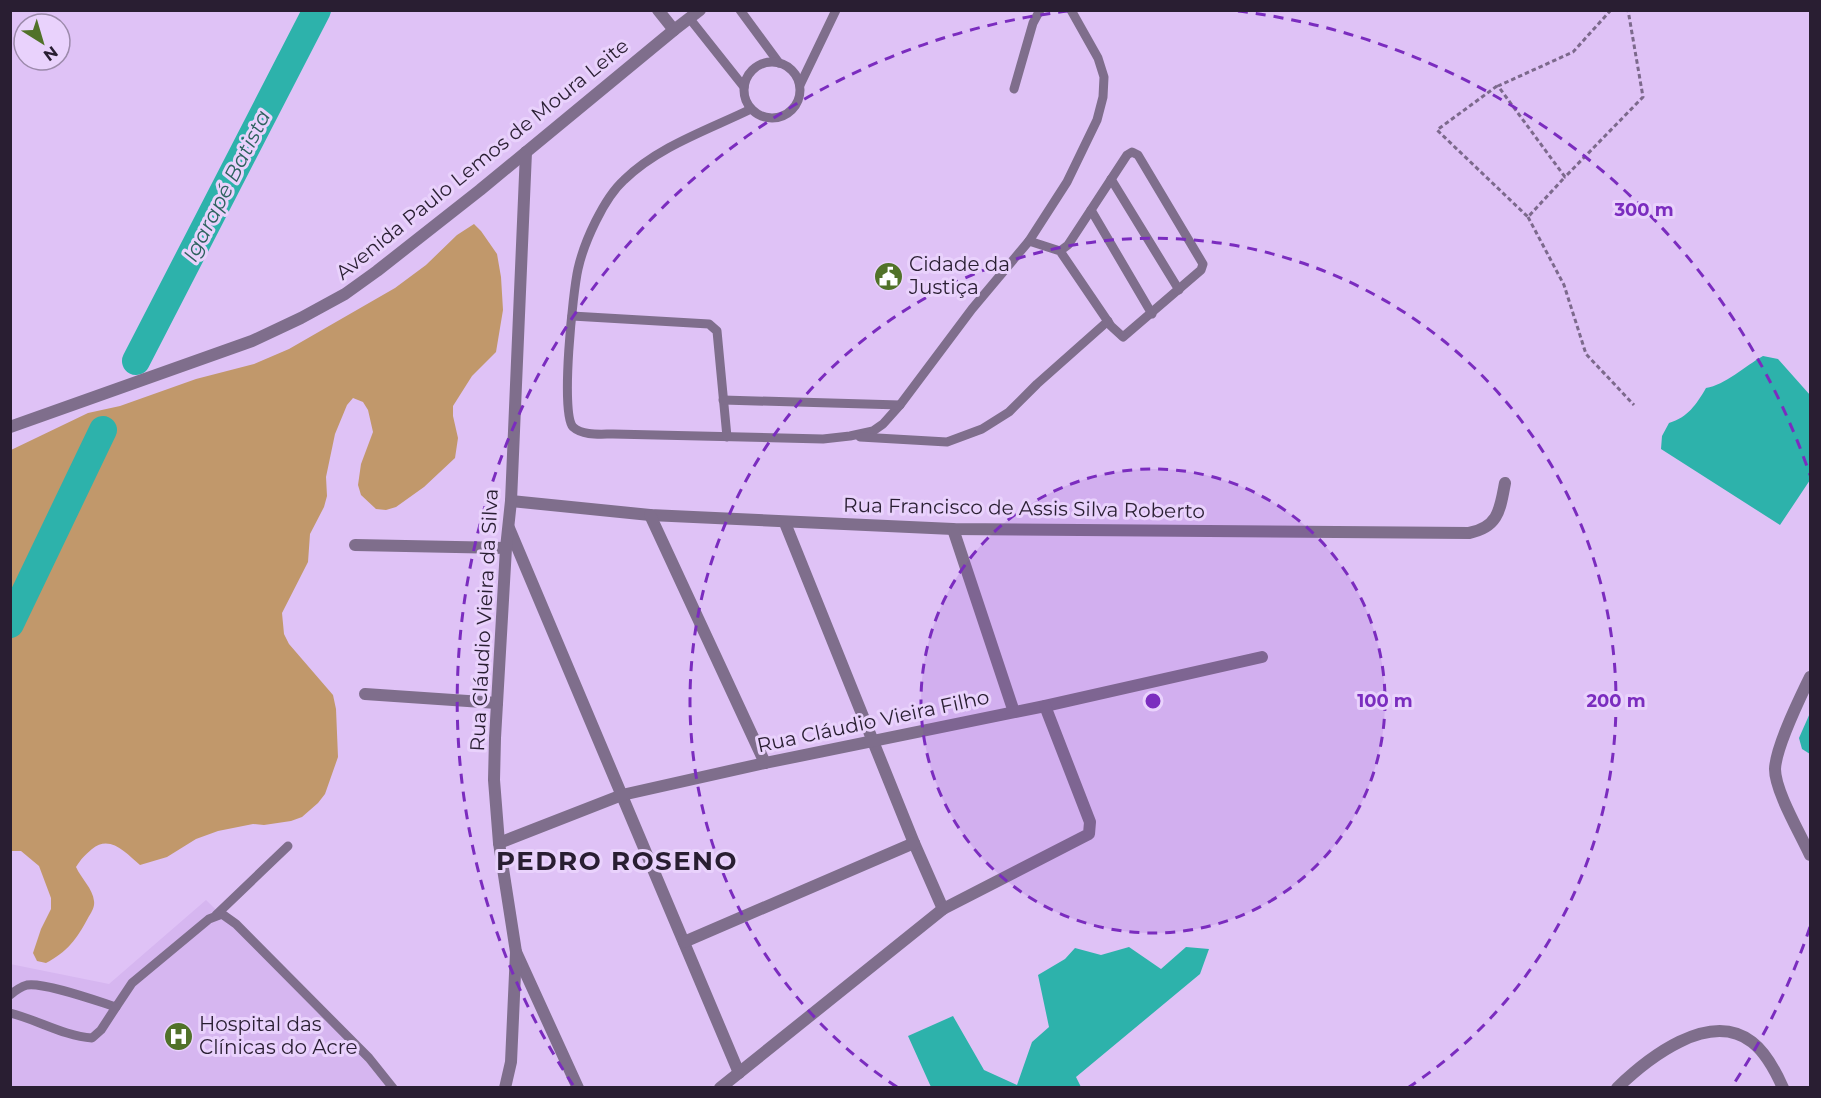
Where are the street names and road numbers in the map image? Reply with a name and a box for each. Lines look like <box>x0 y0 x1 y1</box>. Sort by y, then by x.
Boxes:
street label: Avenida Paulo Lemos de Moura Leite <box>331 33 633 285</box>
street label: Rua Cláudio Vieira da Silva <box>465 488 503 752</box>
street label: Rua Francisco de Assis Silva Roberto <box>843 493 1205 523</box>
street label: Rua Cláudio Vieira Filho <box>755 685 991 757</box>

